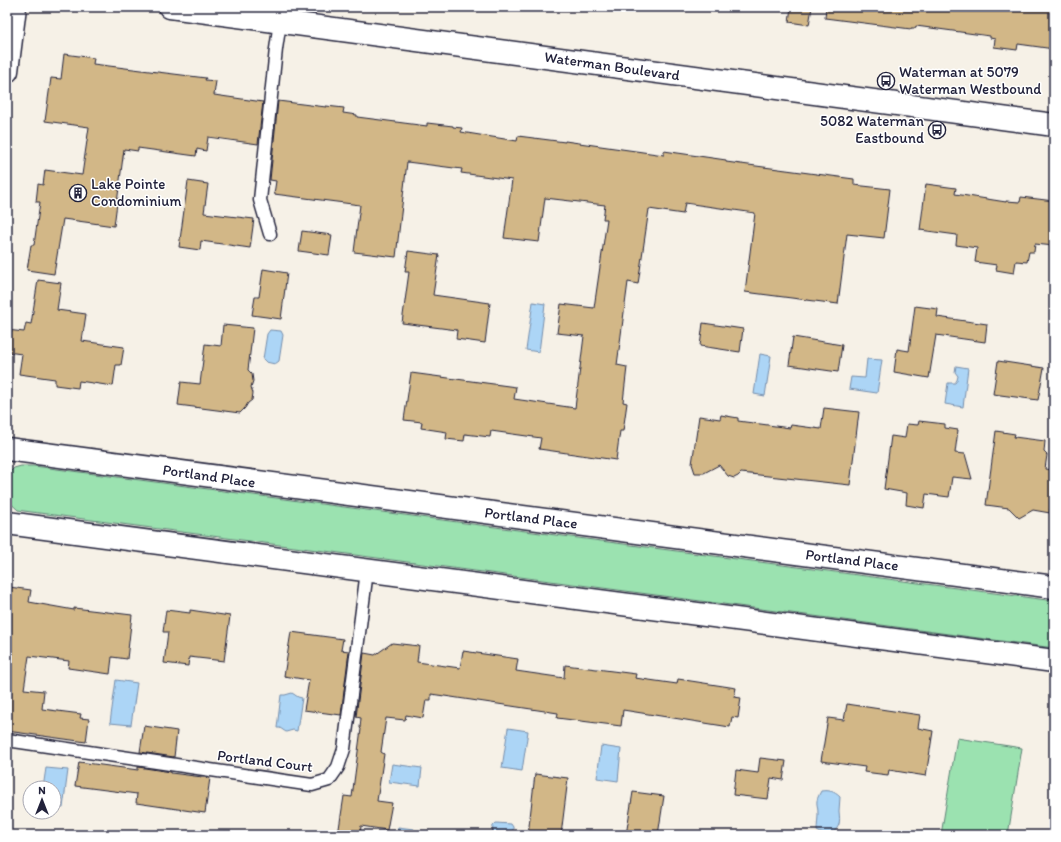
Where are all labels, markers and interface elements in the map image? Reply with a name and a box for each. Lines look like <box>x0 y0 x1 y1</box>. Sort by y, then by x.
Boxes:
street label: Waterman Boulevard <box>543 48 681 84</box>
place label: Waterman at 5079 Waterman Westbound <box>899 63 1041 98</box>
bus stop icon: Waterman at 5079 Waterman Westbound <box>876 71 896 91</box>
place label: 5082 Waterman Eastbound <box>820 112 925 147</box>
bus stop icon: 5082 Waterman Eastbound <box>927 120 947 140</box>
place label: Lake Pointe Condominium <box>91 175 181 210</box>
building icon: Lake Pointe Condominium <box>68 183 88 203</box>
street label: Portland Place <box>161 461 257 491</box>
street label: Portland Place <box>483 503 579 533</box>
street label: Portland Place <box>804 545 900 575</box>
street label: Portland Court <box>216 746 314 776</box>
north arrow <box>22 780 62 820</box>
text: N <box>38 784 46 797</box>

